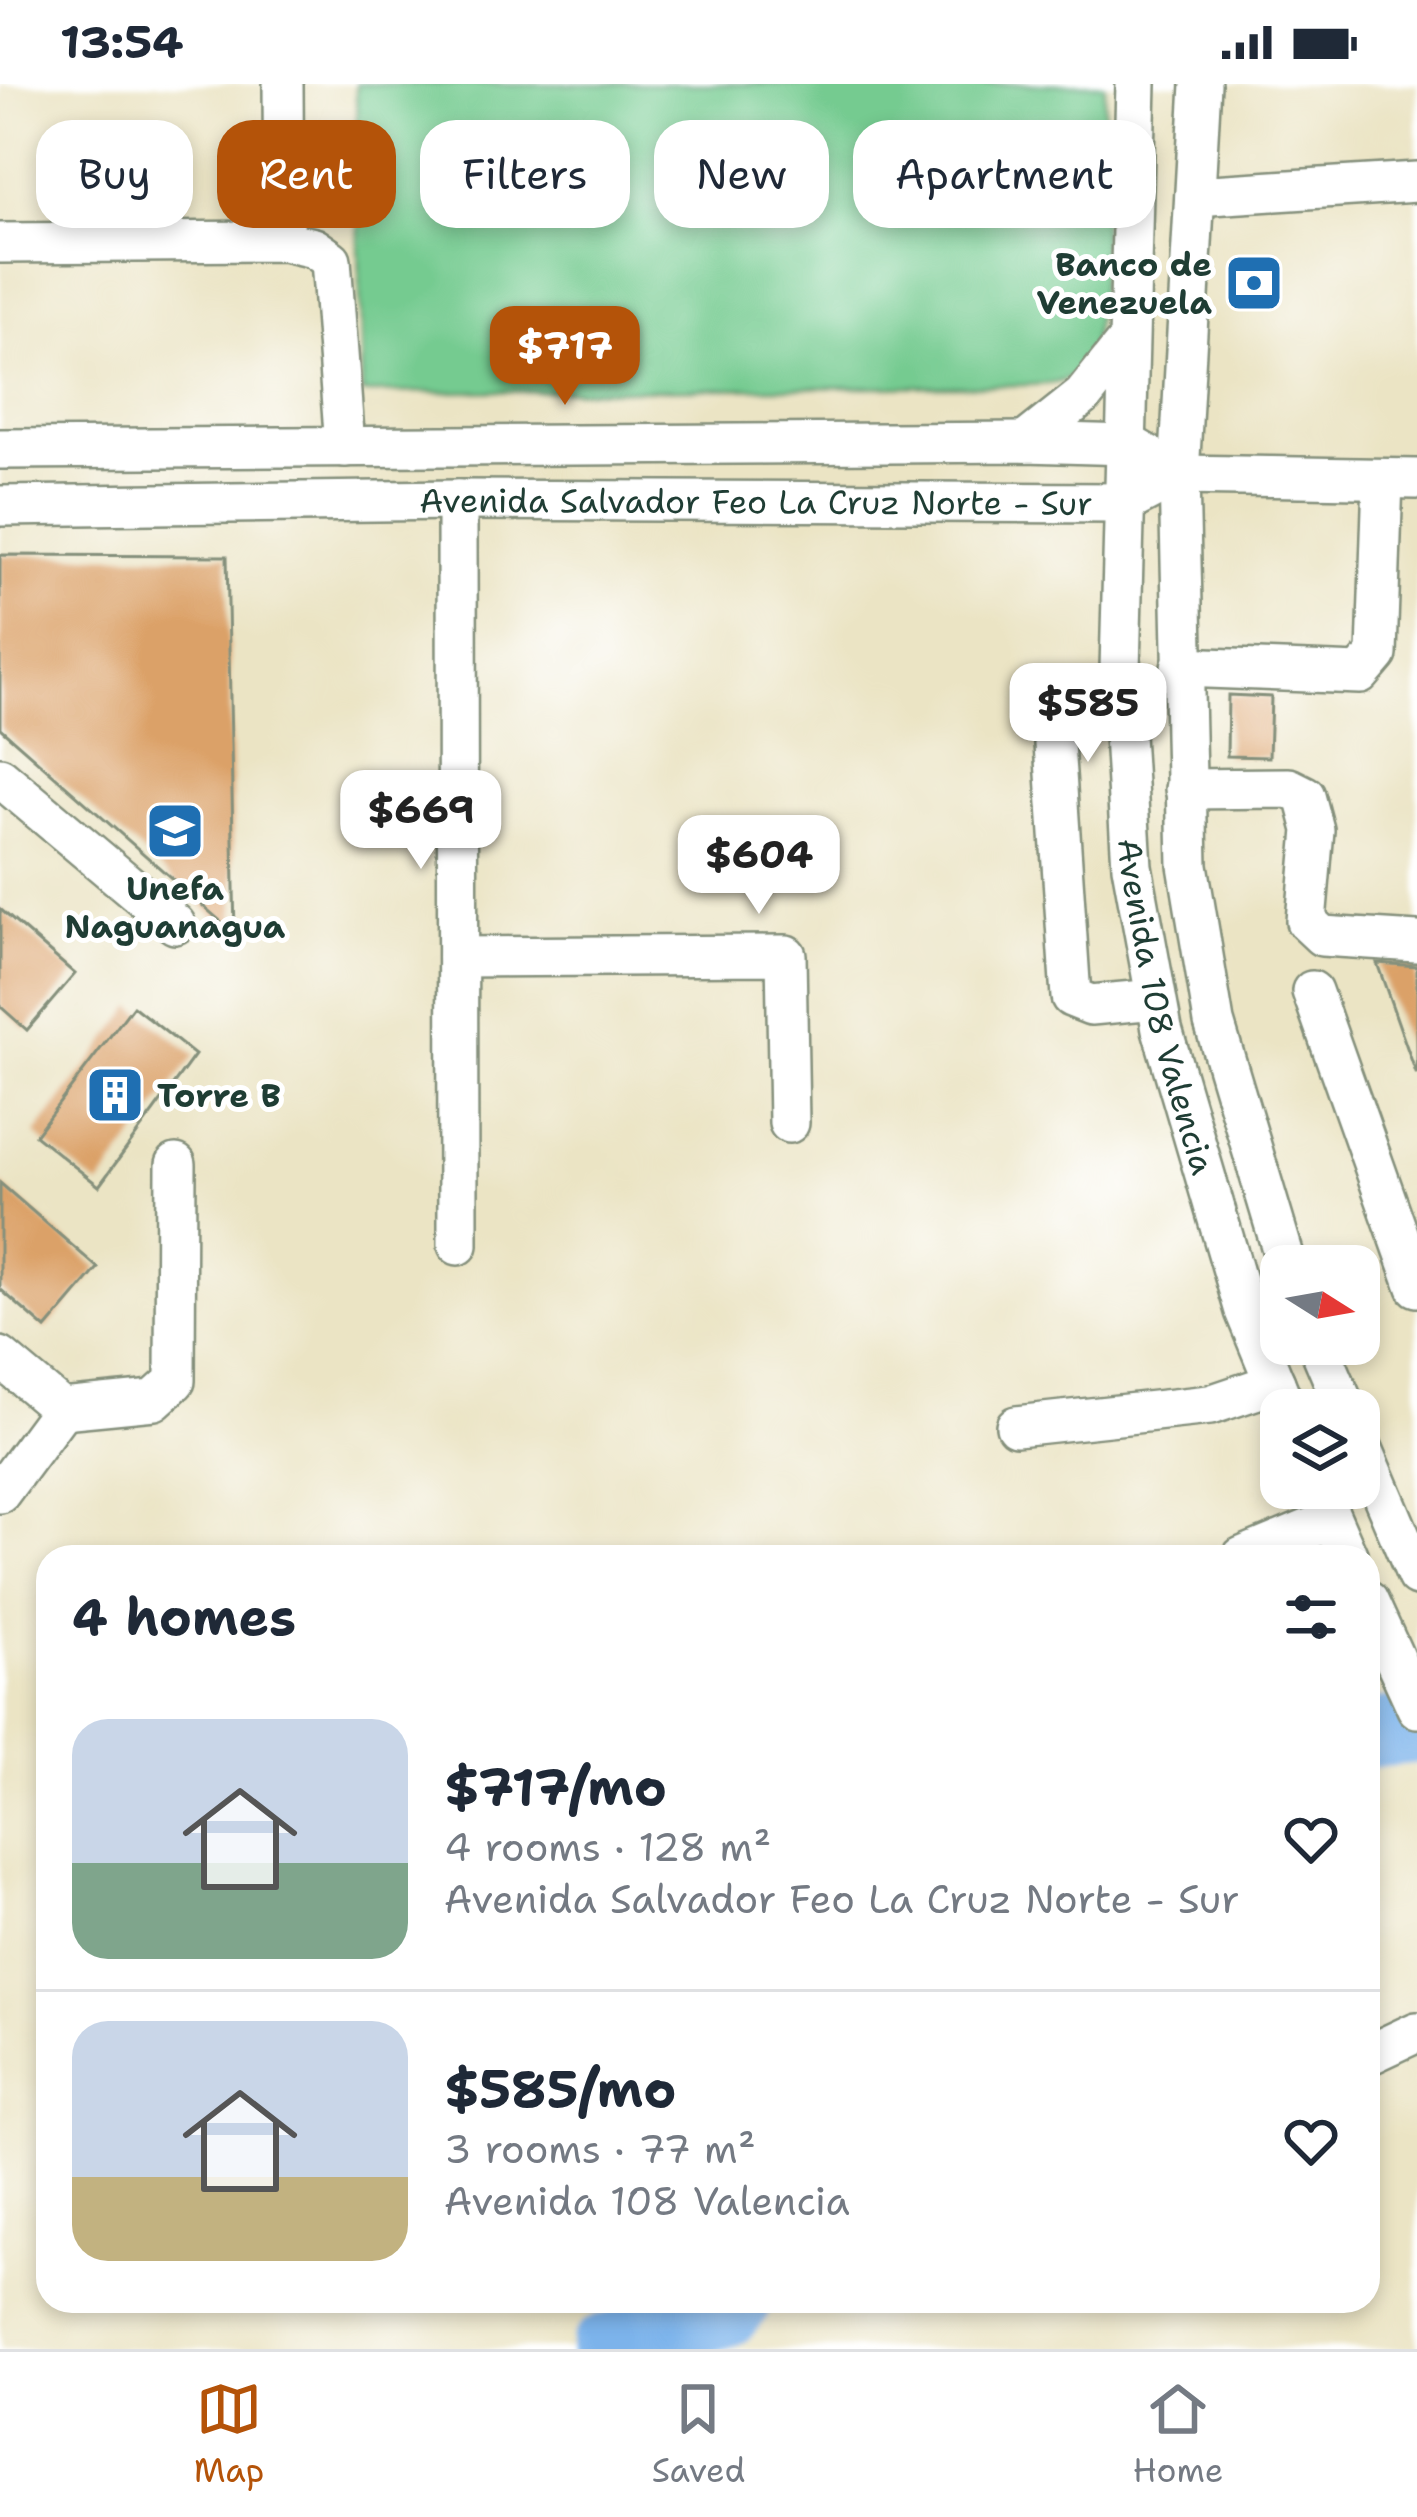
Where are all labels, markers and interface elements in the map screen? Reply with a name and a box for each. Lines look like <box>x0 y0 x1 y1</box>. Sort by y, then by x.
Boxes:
text: 13:54 <box>60 12 184 72</box>
chip: Buy <box>36 120 193 228</box>
chip: Rent <box>217 120 396 228</box>
chip: Filters <box>420 120 630 228</box>
chip: New <box>654 120 829 228</box>
chip: Apartment <box>853 120 1156 228</box>
place label: Banco de Venezuela <box>1036 242 1212 325</box>
bank icon: Banco de Venezuela <box>1223 252 1285 314</box>
pin: $717 <box>494 306 636 408</box>
text: $717 <box>517 319 613 371</box>
street label: Avenida Salvador Feo La Cruz Norte - Sur <box>419 477 1093 525</box>
pin: $585 <box>1017 663 1159 765</box>
text: $585 <box>1037 676 1139 728</box>
pin: $669 <box>350 770 492 872</box>
text: $669 <box>367 783 475 835</box>
school or university icon: Unefa Naguanagua <box>144 800 206 862</box>
pin: $604 <box>688 815 830 917</box>
text: $604 <box>705 828 813 880</box>
street label: Avenida 108 Valencia <box>1108 837 1226 1180</box>
place label: Unefa Naguanagua <box>65 866 286 949</box>
building icon: Torre B <box>84 1064 146 1126</box>
place label: Torre B <box>157 1073 281 1118</box>
north arrow <box>1260 1245 1380 1365</box>
map controls <box>1260 1245 1380 1509</box>
button: layers <box>1260 1389 1380 1509</box>
text: 4 homes <box>72 1583 296 1651</box>
icon: filters <box>1278 1584 1344 1650</box>
text: $717/mo <box>444 1753 667 1821</box>
icon: home <box>168 1767 312 1911</box>
icon: heart <box>1278 1806 1344 1872</box>
text: 4 rooms · 128 m² <box>444 1821 771 1873</box>
text: Avenida Salvador Feo La Cruz Norte - Sur <box>444 1873 1239 1925</box>
text: $585/mo <box>444 2055 676 2123</box>
icon: home <box>168 2069 312 2213</box>
icon: heart <box>1278 2108 1344 2174</box>
text: 3 rooms · 77 m² <box>444 2123 756 2175</box>
text: Avenida 108 Valencia <box>444 2175 850 2227</box>
tab: Map <box>194 2376 264 2493</box>
tab: Saved <box>652 2376 745 2493</box>
tab: Home <box>1133 2376 1223 2493</box>

